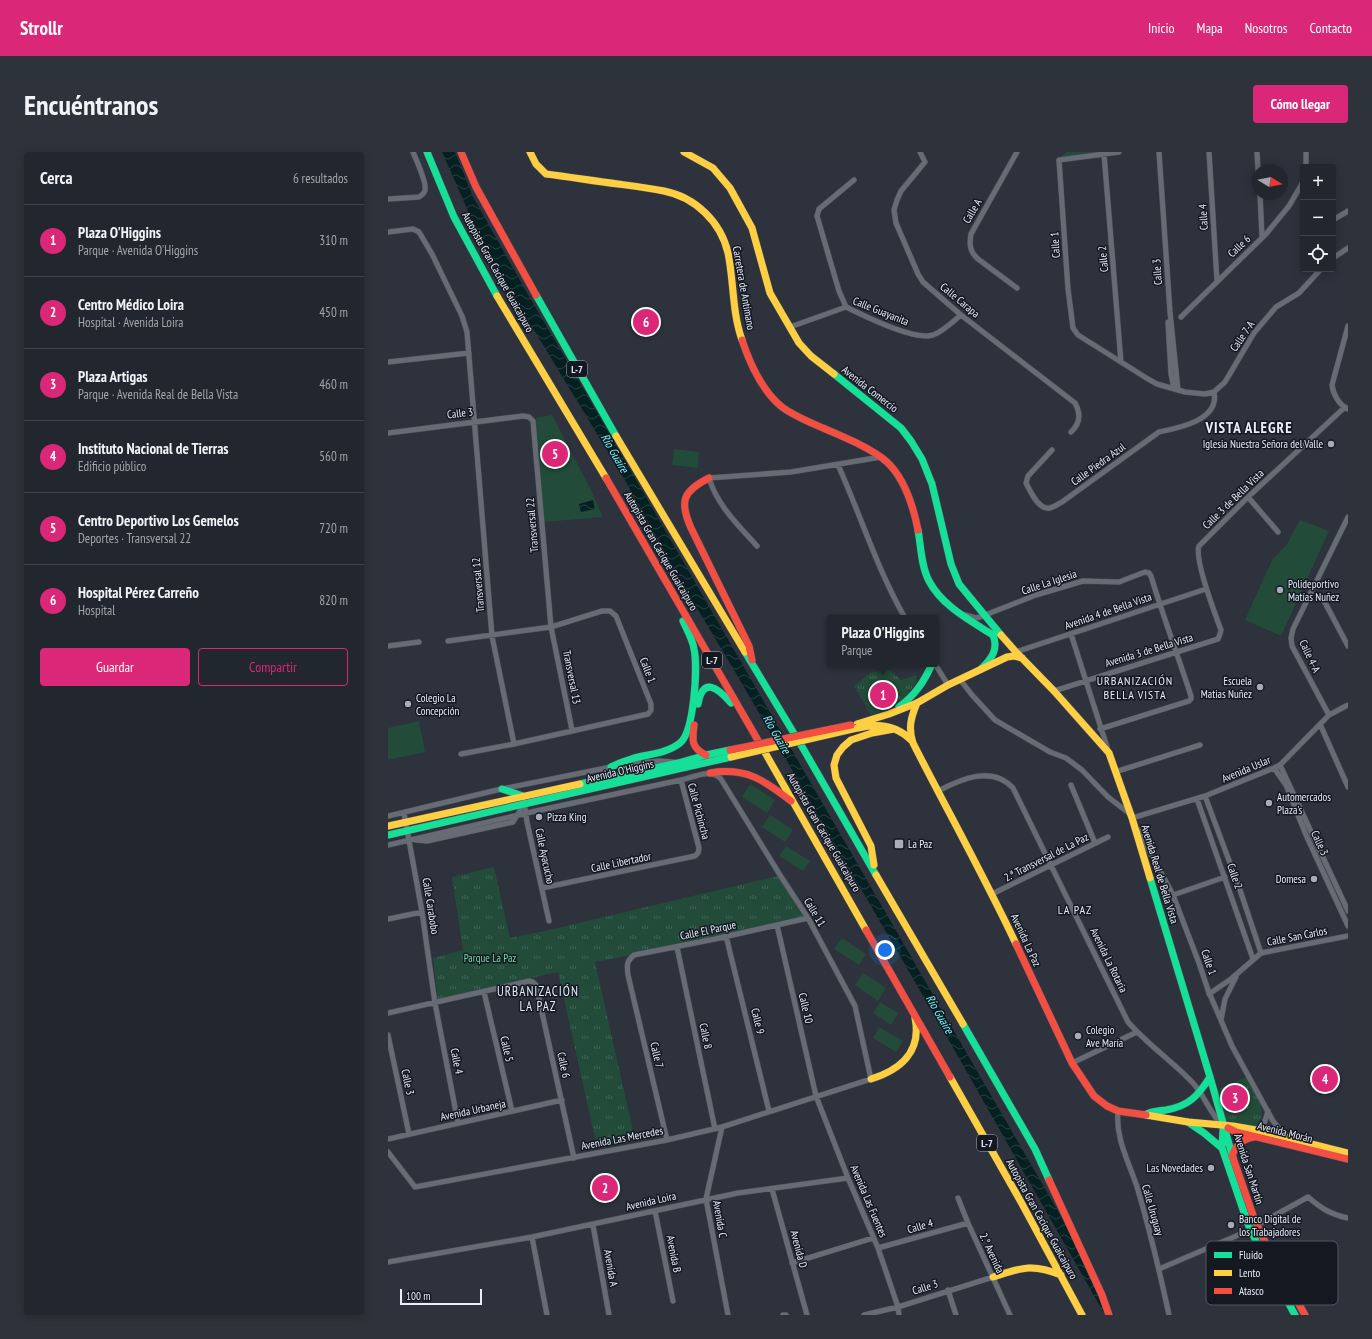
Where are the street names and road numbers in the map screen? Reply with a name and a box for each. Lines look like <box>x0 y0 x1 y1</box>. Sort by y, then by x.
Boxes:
street label: Calle A <box>959 195 985 226</box>
street label: Calle 4 <box>1195 203 1211 230</box>
street label: Autopista Gran Cacique Guaicaipuro <box>459 209 537 335</box>
street label: Calle 1 <box>1047 231 1063 259</box>
street label: Calle 6 <box>1225 232 1253 260</box>
street label: Carretera de Antímano <box>730 245 758 331</box>
street label: Calle 2 <box>1095 245 1111 273</box>
street label: Calle 3 <box>1149 258 1165 286</box>
street label: Calle Carapa <box>937 279 983 321</box>
street label: Calle Guayanita <box>851 293 911 329</box>
street label: Calle 7-A <box>1227 317 1258 354</box>
road number: L-7 <box>567 361 587 377</box>
street label: Avenida Comercio <box>839 363 901 415</box>
street label: Calle 3 <box>446 404 474 422</box>
street label: Calle Piedra Azul <box>1068 439 1128 488</box>
street label: Calle 3 de Bella Vista <box>1199 466 1267 532</box>
street label: Autopista Gran Cacique Guaicaipuro <box>621 489 701 613</box>
street label: Transversal 22 <box>523 497 541 553</box>
street label: Transversal 12 <box>469 557 487 613</box>
street label: Calle La Iglesia <box>1020 566 1078 598</box>
street label: Avenida 4 de Bella Vista <box>1063 590 1153 632</box>
street label: Avenida 3 de Bella Vista <box>1103 630 1195 670</box>
street label: Calle 4-A <box>1296 637 1324 675</box>
street label: Transversal 13 <box>560 649 584 705</box>
road number: L-7 <box>702 652 722 668</box>
street label: Calle 1 <box>637 655 659 685</box>
street label: Avenida Uslar <box>1219 752 1273 786</box>
street label: Avenida O'Higgins <box>585 756 655 786</box>
street label: Autopista Gran Cacique Guaicaipuro <box>784 770 864 894</box>
street label: Calle Pichincha <box>685 781 713 841</box>
street label: Avenida Real de Bella Vista <box>1138 823 1182 925</box>
street label: Calle Ayacucho <box>532 827 558 885</box>
street label: Calle 3 <box>1308 828 1332 858</box>
street label: 2.ª Transversal de La Paz <box>1001 830 1091 884</box>
street label: Calle Libertador <box>590 849 652 875</box>
street label: Calle 2 <box>1224 861 1246 891</box>
street label: Calle Carabobo <box>420 877 442 936</box>
street label: Calle 11 <box>801 895 829 929</box>
street label: Avenida La Paz <box>1008 911 1044 969</box>
street label: Calle El Parque <box>679 917 738 943</box>
street label: Calle San Carlos <box>1266 923 1328 949</box>
street label: Avenida La Rotaria <box>1087 925 1131 995</box>
street label: Calle 1 <box>1198 947 1220 977</box>
street label: Calle 10 <box>796 991 816 1025</box>
street label: Calle 9 <box>748 1007 768 1035</box>
street label: Calle 8 <box>696 1022 716 1050</box>
street label: Calle 5 <box>497 1035 517 1063</box>
street label: Calle 7 <box>647 1041 667 1069</box>
street label: Calle 4 <box>448 1047 466 1075</box>
street label: Calle 6 <box>554 1051 574 1079</box>
street label: Calle 3 <box>398 1068 418 1096</box>
street label: Avenida Urbaneja <box>439 1096 507 1124</box>
street label: Avenida Morán <box>1256 1118 1314 1146</box>
street label: Avenida Las Mercedes <box>580 1123 664 1153</box>
street label: Avenida San Martín <box>1231 1132 1267 1206</box>
road number: L-7 <box>977 1135 997 1151</box>
street label: Autopista Gran Cacique Guaicaipuro <box>1003 1156 1081 1282</box>
street label: Avenida Las Fuentes <box>847 1163 891 1239</box>
street label: Calle Uruguay <box>1139 1183 1167 1238</box>
street label: Avenida Loira <box>625 1188 677 1214</box>
street label: Avenida C <box>710 1199 730 1239</box>
street label: Calle 4 <box>905 1216 935 1236</box>
street label: Avenida D <box>787 1229 811 1269</box>
street label: 2.° Avenida <box>977 1231 1007 1275</box>
street label: Avenida B <box>664 1234 684 1274</box>
street label: Avenida A <box>601 1248 621 1288</box>
street label: Calle 3 <box>910 1276 940 1298</box>

